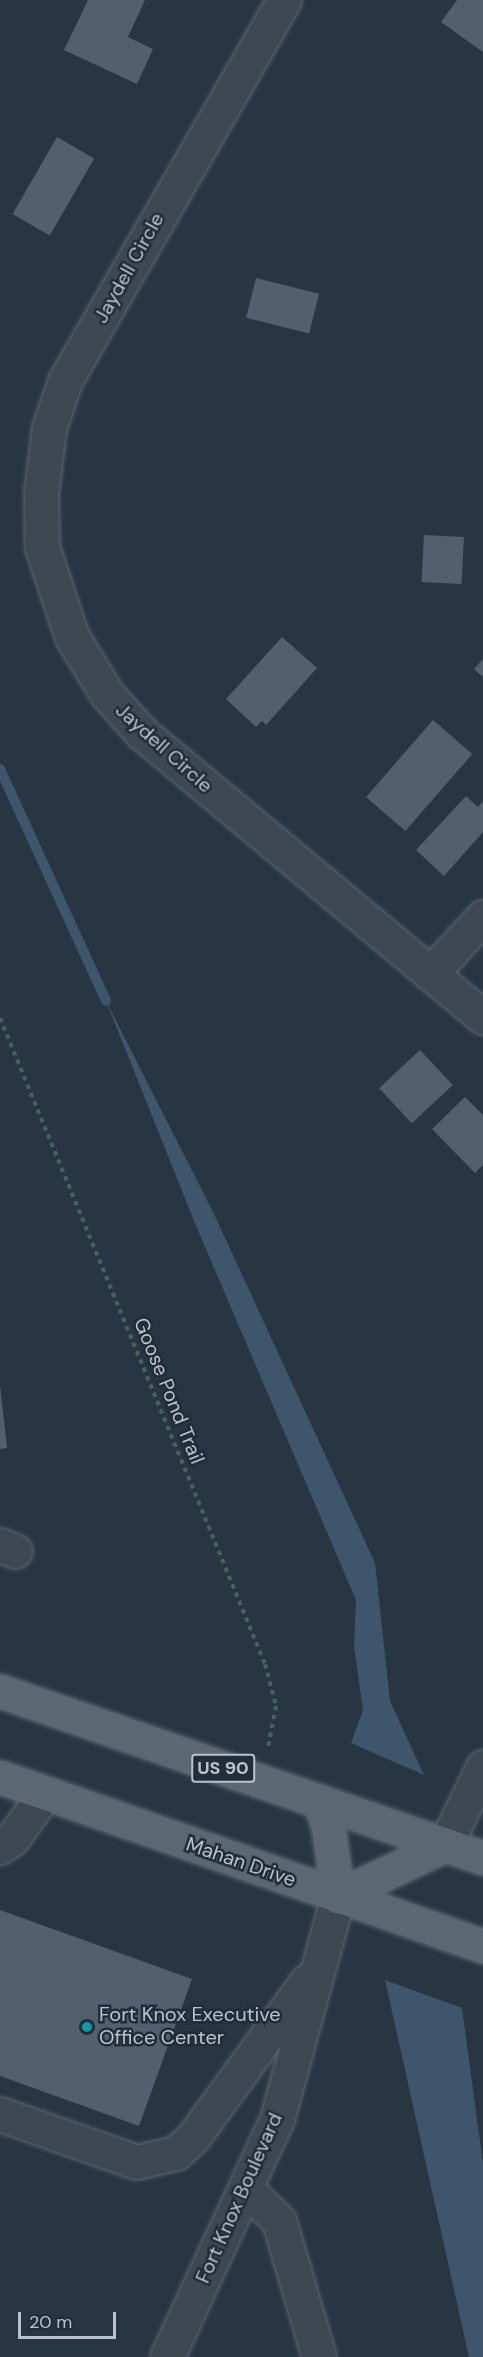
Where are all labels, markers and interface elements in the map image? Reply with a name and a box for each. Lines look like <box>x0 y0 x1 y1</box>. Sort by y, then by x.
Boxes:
street label: Jaydell Circle <box>89 209 169 327</box>
street label: Jaydell Circle <box>111 698 217 798</box>
street label: Goose Pond Trail <box>129 1314 209 1468</box>
road number: US 90 <box>190 1753 256 1783</box>
street label: Mahan Drive <box>183 1832 299 1892</box>
place label: Fort Knox Executive Office Center <box>99 2003 281 2050</box>
marker: Fort Knox Executive Office Center <box>80 2020 94 2034</box>
street label: Fort Knox Boulevard <box>191 2109 287 2287</box>
scale bar <box>21 2300 118 2338</box>
text: 20 m <box>29 2310 72 2334</box>

